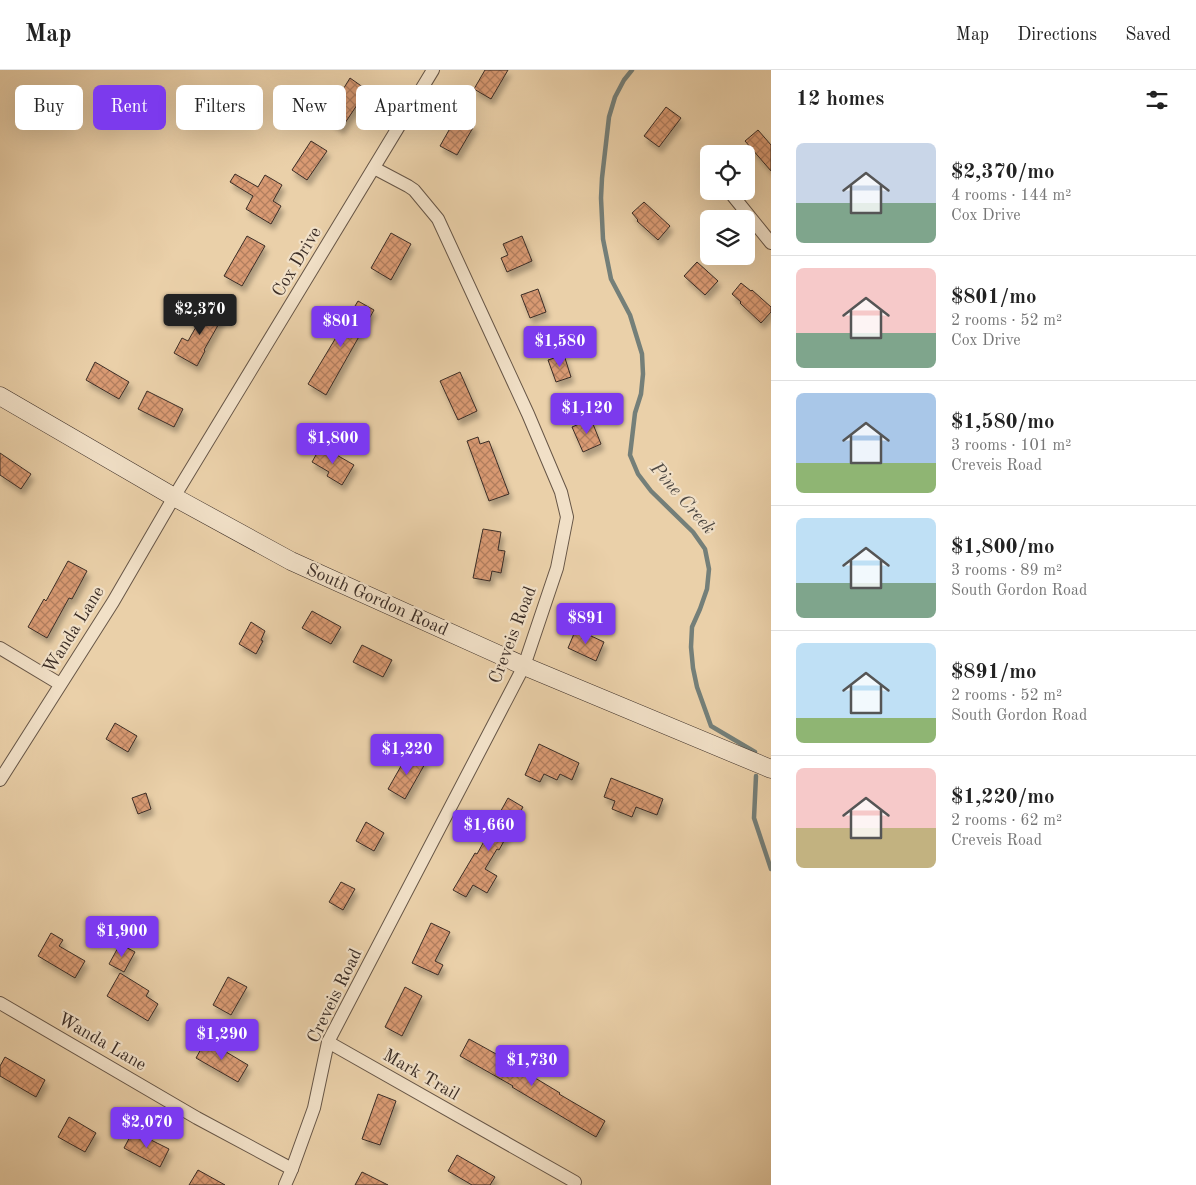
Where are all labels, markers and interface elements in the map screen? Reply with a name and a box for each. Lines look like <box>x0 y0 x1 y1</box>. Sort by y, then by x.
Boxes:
text: Map <box>25 23 72 47</box>
text: Map <box>956 26 989 44</box>
text: Directions <box>1017 26 1097 44</box>
text: Saved <box>1125 26 1171 44</box>
chip: Buy <box>15 85 83 130</box>
chip: Rent <box>93 85 166 130</box>
chip: Filters <box>176 85 263 130</box>
chip: New <box>273 85 346 130</box>
chip: Apartment <box>356 85 476 130</box>
icon: filters <box>1143 86 1171 114</box>
text: 12 homes <box>796 89 884 110</box>
map controls <box>700 145 755 265</box>
button: locate <box>700 145 755 200</box>
text: $2,370/mo <box>951 162 1055 183</box>
icon: home <box>836 163 896 223</box>
text: 4 rooms · 144 m² <box>951 188 1071 204</box>
text: Cox Drive <box>951 208 1021 224</box>
button: layers <box>700 210 755 265</box>
street label: Cox Drive <box>269 224 325 300</box>
text: $801/mo <box>951 287 1037 308</box>
icon: home <box>836 288 896 348</box>
pin: $2,370 <box>159 294 241 336</box>
text: $2,370 <box>175 302 225 318</box>
pin: $801 <box>311 306 371 348</box>
text: 2 rooms · 52 m² <box>951 313 1062 329</box>
text: $801 <box>322 314 360 330</box>
pin: $1,580 <box>519 326 601 368</box>
text: Cox Drive <box>951 333 1021 349</box>
text: $1,580 <box>535 334 585 350</box>
pin: $1,120 <box>546 392 628 435</box>
text: $1,120 <box>562 401 612 417</box>
text: $1,580/mo <box>951 412 1055 433</box>
icon: home <box>836 413 896 473</box>
pin: $1,800 <box>292 422 374 465</box>
text: $1,800 <box>308 431 358 447</box>
text: 3 rooms · 101 m² <box>951 438 1071 454</box>
text: Creveis Road <box>951 458 1042 474</box>
water label: Pine Creek <box>645 459 718 539</box>
text: $1,800/mo <box>951 537 1055 558</box>
icon: home <box>836 538 896 598</box>
street label: South Gordon Road <box>303 561 451 639</box>
text: 3 rooms · 89 m² <box>951 563 1062 579</box>
street label: Wanda Lane <box>40 583 108 677</box>
text: South Gordon Road <box>951 583 1087 599</box>
street label: Creveis Road <box>486 584 540 686</box>
pin: $891 <box>556 602 616 645</box>
text: $891 <box>567 611 605 627</box>
text: $891/mo <box>951 662 1037 683</box>
icon: home <box>836 663 896 723</box>
text: 2 rooms · 52 m² <box>951 688 1062 704</box>
text: South Gordon Road <box>951 708 1087 724</box>
pin: $1,220 <box>366 734 448 776</box>
text: $1,220 <box>382 742 432 758</box>
text: $1,220/mo <box>951 787 1055 808</box>
icon: home <box>836 788 896 848</box>
pin: $1,660 <box>448 810 530 852</box>
text: 2 rooms · 62 m² <box>951 813 1062 829</box>
text: $1,660 <box>464 818 514 834</box>
text: Creveis Road <box>951 833 1042 849</box>
pin: $1,900 <box>81 916 163 958</box>
text: $1,900 <box>97 924 147 940</box>
street label: Creveis Road <box>304 946 366 1046</box>
street label: Wanda Lane <box>55 1010 149 1074</box>
pin: $1,290 <box>181 1018 263 1061</box>
text: $1,290 <box>197 1027 247 1043</box>
pin: $1,730 <box>491 1044 573 1087</box>
street label: Mark Trail <box>380 1046 462 1104</box>
text: $1,730 <box>507 1053 557 1069</box>
pin: $2,070 <box>106 1106 188 1149</box>
text: $2,070 <box>122 1115 172 1131</box>

